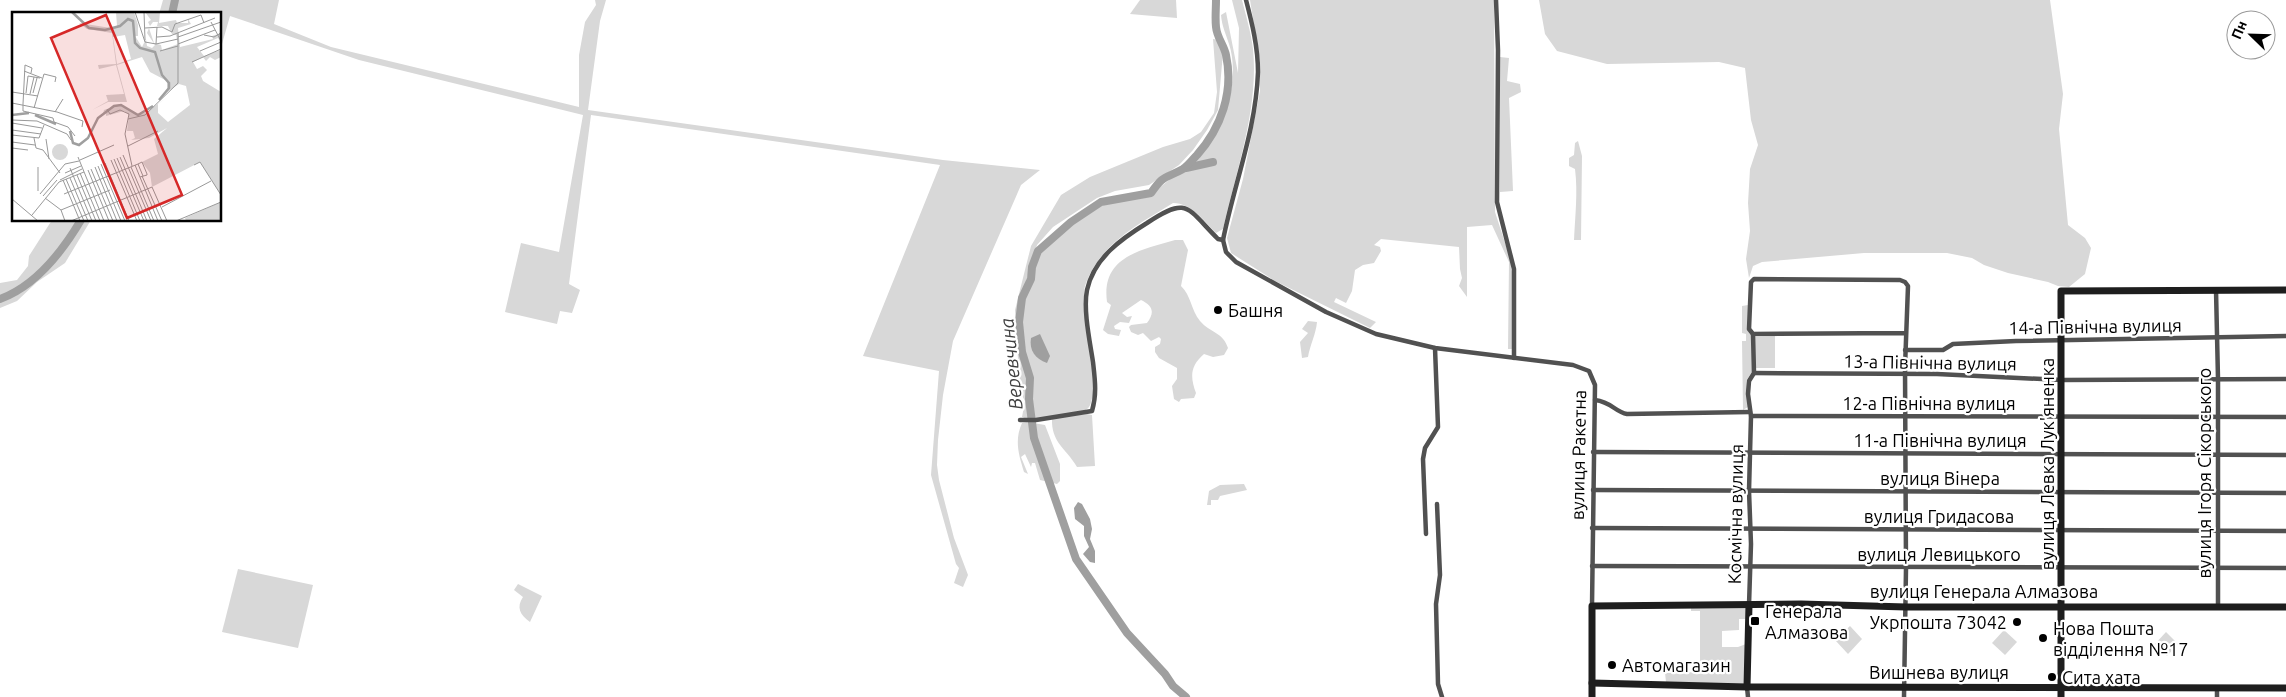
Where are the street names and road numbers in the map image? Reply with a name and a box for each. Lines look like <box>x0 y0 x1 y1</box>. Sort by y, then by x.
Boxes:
street label: 14-а Північна вулиця <box>2008 314 2182 338</box>
street label: 13-а Північна вулиця <box>1843 350 2017 374</box>
street label: вулиця Левка Лук'яненка <box>2037 358 2057 570</box>
street label: вулиця Ігоря Сікорського <box>2194 368 2214 578</box>
street label: вулиця Ракетна <box>1567 390 1589 520</box>
street label: 12-а Північна вулиця <box>1842 393 2016 413</box>
street label: 11-а Північна вулиця <box>1853 430 2027 450</box>
street label: Космічна вулиця <box>1724 444 1746 584</box>
street label: вулиця Вінера <box>1880 468 2000 488</box>
street label: вулиця Гридасова <box>1864 506 2014 526</box>
street label: вулиця Левицького <box>1857 544 2021 564</box>
street label: вулиця Генерала Алмазова <box>1870 581 2098 601</box>
street label: Вишнева вулиця <box>1869 662 2009 682</box>

